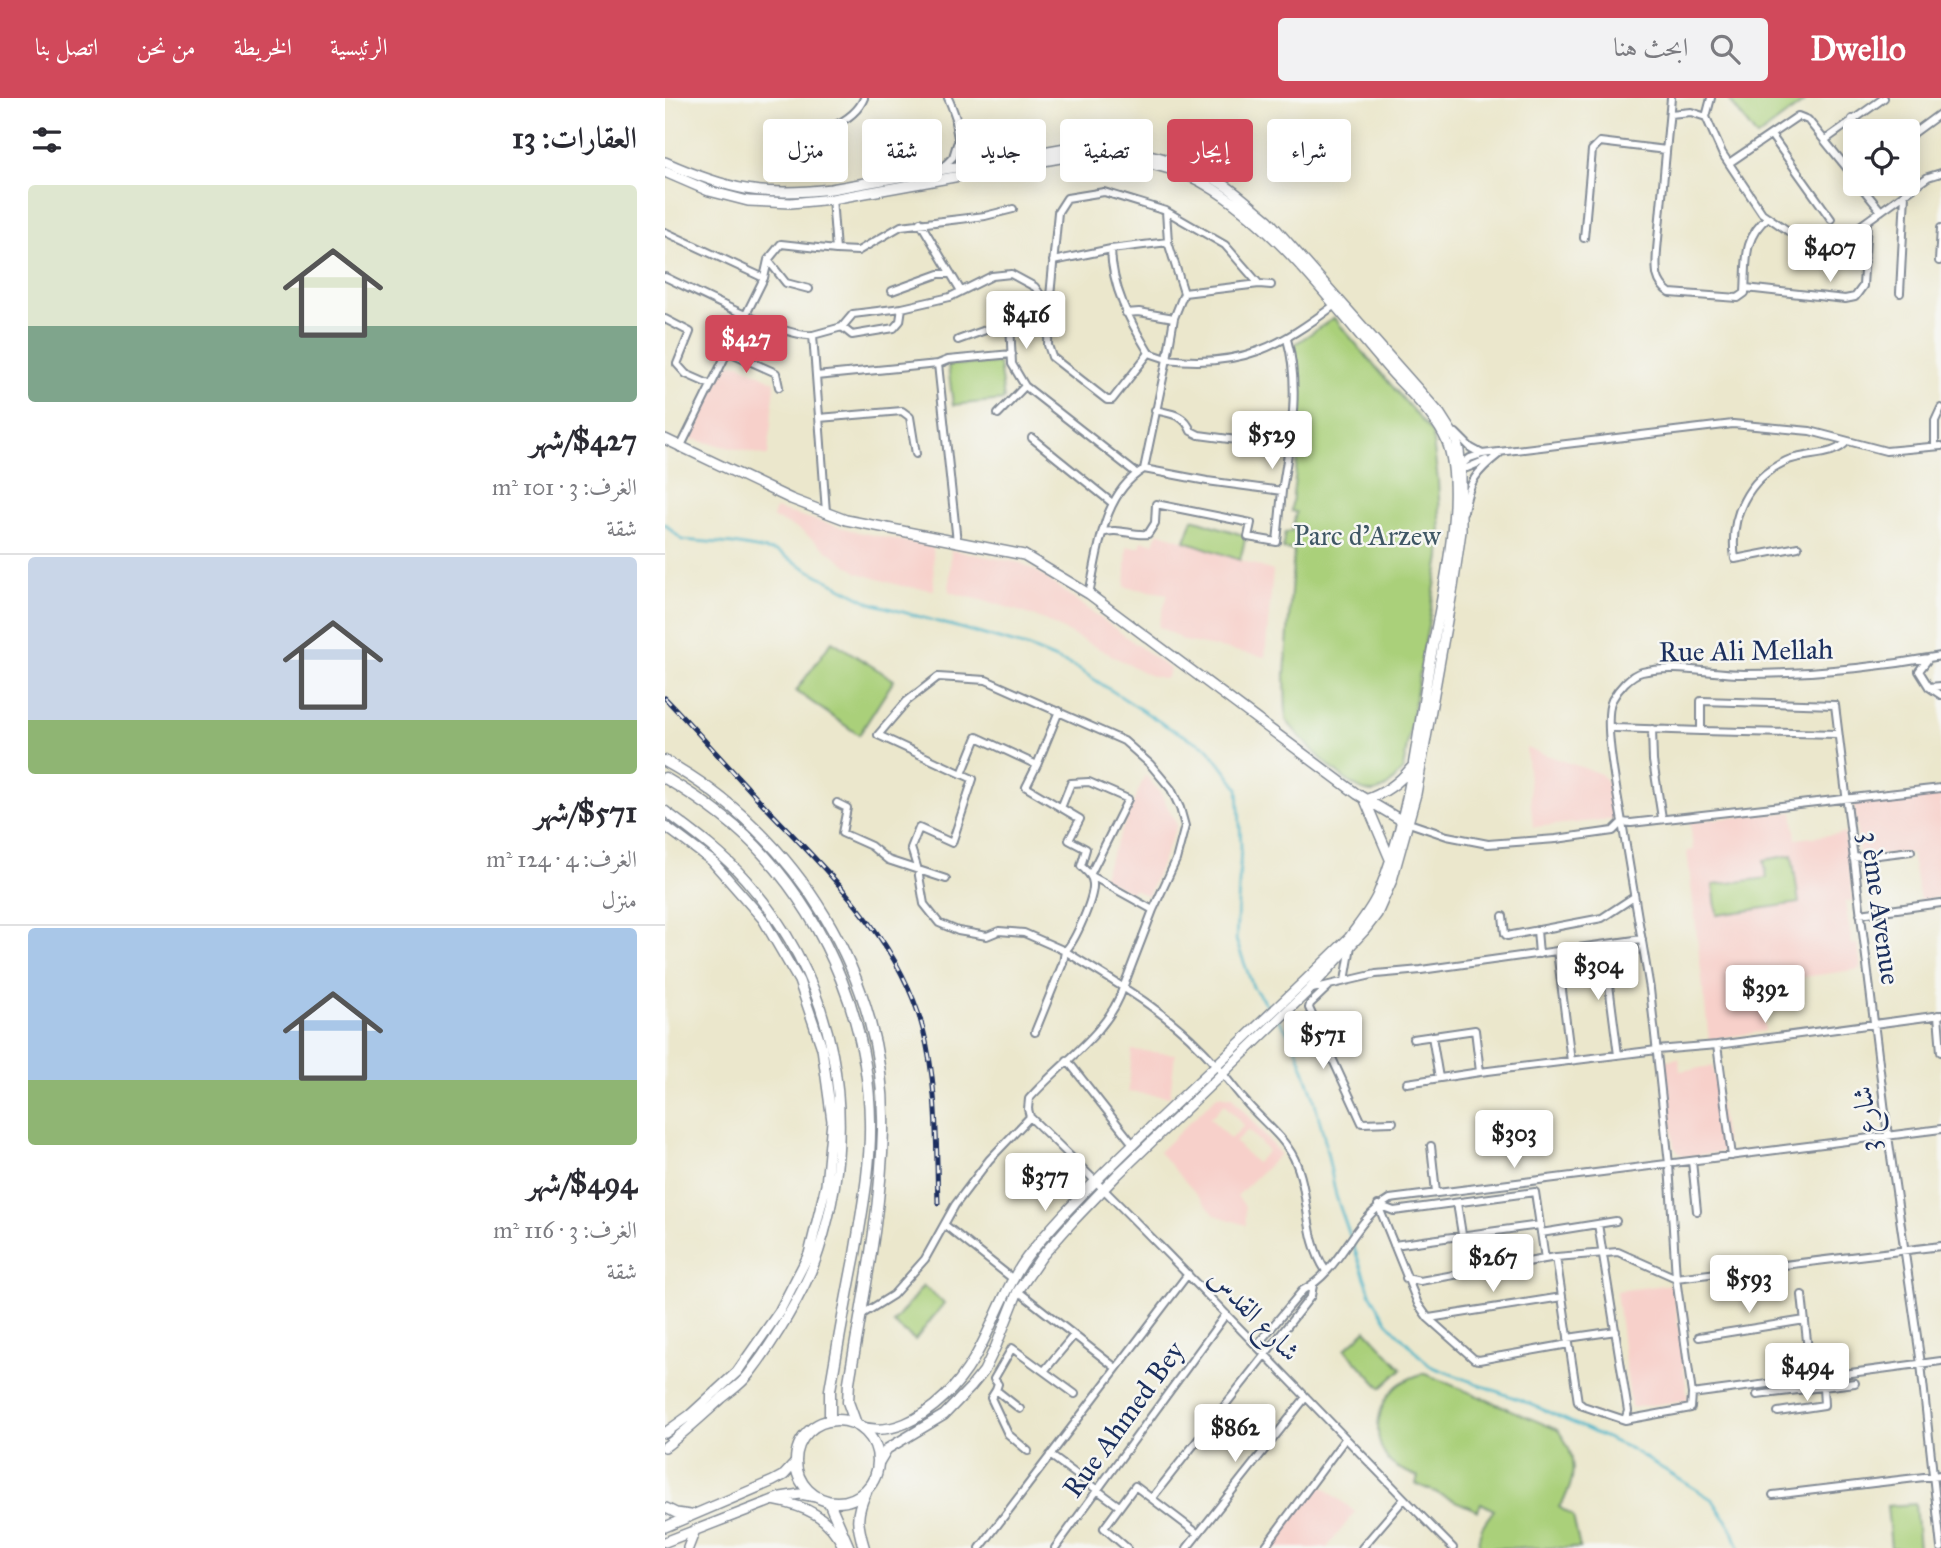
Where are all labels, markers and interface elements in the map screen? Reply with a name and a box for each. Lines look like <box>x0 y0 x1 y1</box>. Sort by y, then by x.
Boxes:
search box <box>1278 18 1768 81</box>
text: Dwello <box>1810 29 1906 69</box>
icon: search <box>1706 30 1744 68</box>
text: ابحث هنا <box>1613 31 1688 63</box>
text: اتصل بنا <box>35 32 98 62</box>
text: من نحن <box>136 32 196 62</box>
text: الخريطة <box>234 32 292 62</box>
text: الرئيسية <box>330 32 388 62</box>
chip: منزل <box>763 119 848 182</box>
chip: شقة <box>862 119 942 182</box>
chip: جديد <box>956 119 1046 182</box>
chip: تصفية <box>1060 119 1153 182</box>
chip: إيجار <box>1167 119 1253 182</box>
chip: شراء <box>1267 119 1351 182</box>
map controls <box>1843 119 1920 196</box>
button: locate <box>1843 119 1920 196</box>
text: العقارات: 13 <box>512 120 637 156</box>
icon: filters <box>28 121 66 159</box>
pin: $407 <box>1789 225 1871 284</box>
icon: home <box>270 230 396 356</box>
text: $407 <box>1804 233 1856 261</box>
pin: $416 <box>985 292 1067 351</box>
text: $416 <box>1002 300 1050 328</box>
pin: $427 <box>705 316 787 375</box>
text: $427 <box>721 324 771 352</box>
pin: $529 <box>1231 412 1313 471</box>
text: $529 <box>1248 420 1296 448</box>
text: $427/شهر <box>530 422 637 458</box>
text: الغرف: 3 · 101 m² <box>492 473 637 501</box>
text: شقة <box>607 514 637 542</box>
park label: Parc d'Arzew <box>1293 518 1442 553</box>
icon: home <box>270 602 396 728</box>
street label: Rue Ali Mellah <box>1658 631 1834 670</box>
text: $571/شهر <box>535 794 637 830</box>
street label: 3 ème Avenue <box>1852 829 1909 987</box>
text: الغرف: 4 · 124 m² <box>486 845 637 873</box>
text: منزل <box>602 886 637 914</box>
pin: $304 <box>1557 942 1639 1002</box>
text: $304 <box>1573 951 1623 979</box>
pin: $392 <box>1724 965 1806 1025</box>
icon: home <box>270 973 396 1099</box>
text: $392 <box>1742 974 1788 1002</box>
pin: $571 <box>1282 1012 1364 1071</box>
text: $571 <box>1300 1020 1346 1048</box>
street label: شارع 3 <box>1844 1083 1893 1154</box>
pin: $303 <box>1473 1110 1555 1170</box>
text: $303 <box>1491 1119 1537 1147</box>
pin: $377 <box>1004 1154 1086 1213</box>
text: $377 <box>1021 1162 1069 1190</box>
text: $494/شهر <box>527 1165 637 1201</box>
text: الغرف: 3 · 116 m² <box>493 1216 637 1244</box>
pin: $267 <box>1452 1234 1534 1294</box>
text: $267 <box>1468 1243 1518 1271</box>
pin: $593 <box>1708 1256 1790 1315</box>
text: شقة <box>607 1257 637 1285</box>
street label: شارع القدس <box>1197 1260 1308 1373</box>
text: $593 <box>1726 1264 1772 1292</box>
street label: Rue Ahmed Bey <box>1055 1334 1192 1504</box>
pin: $494 <box>1766 1344 1848 1403</box>
text: $494 <box>1781 1352 1833 1380</box>
pin: $862 <box>1194 1404 1276 1464</box>
text: $862 <box>1210 1413 1260 1441</box>

